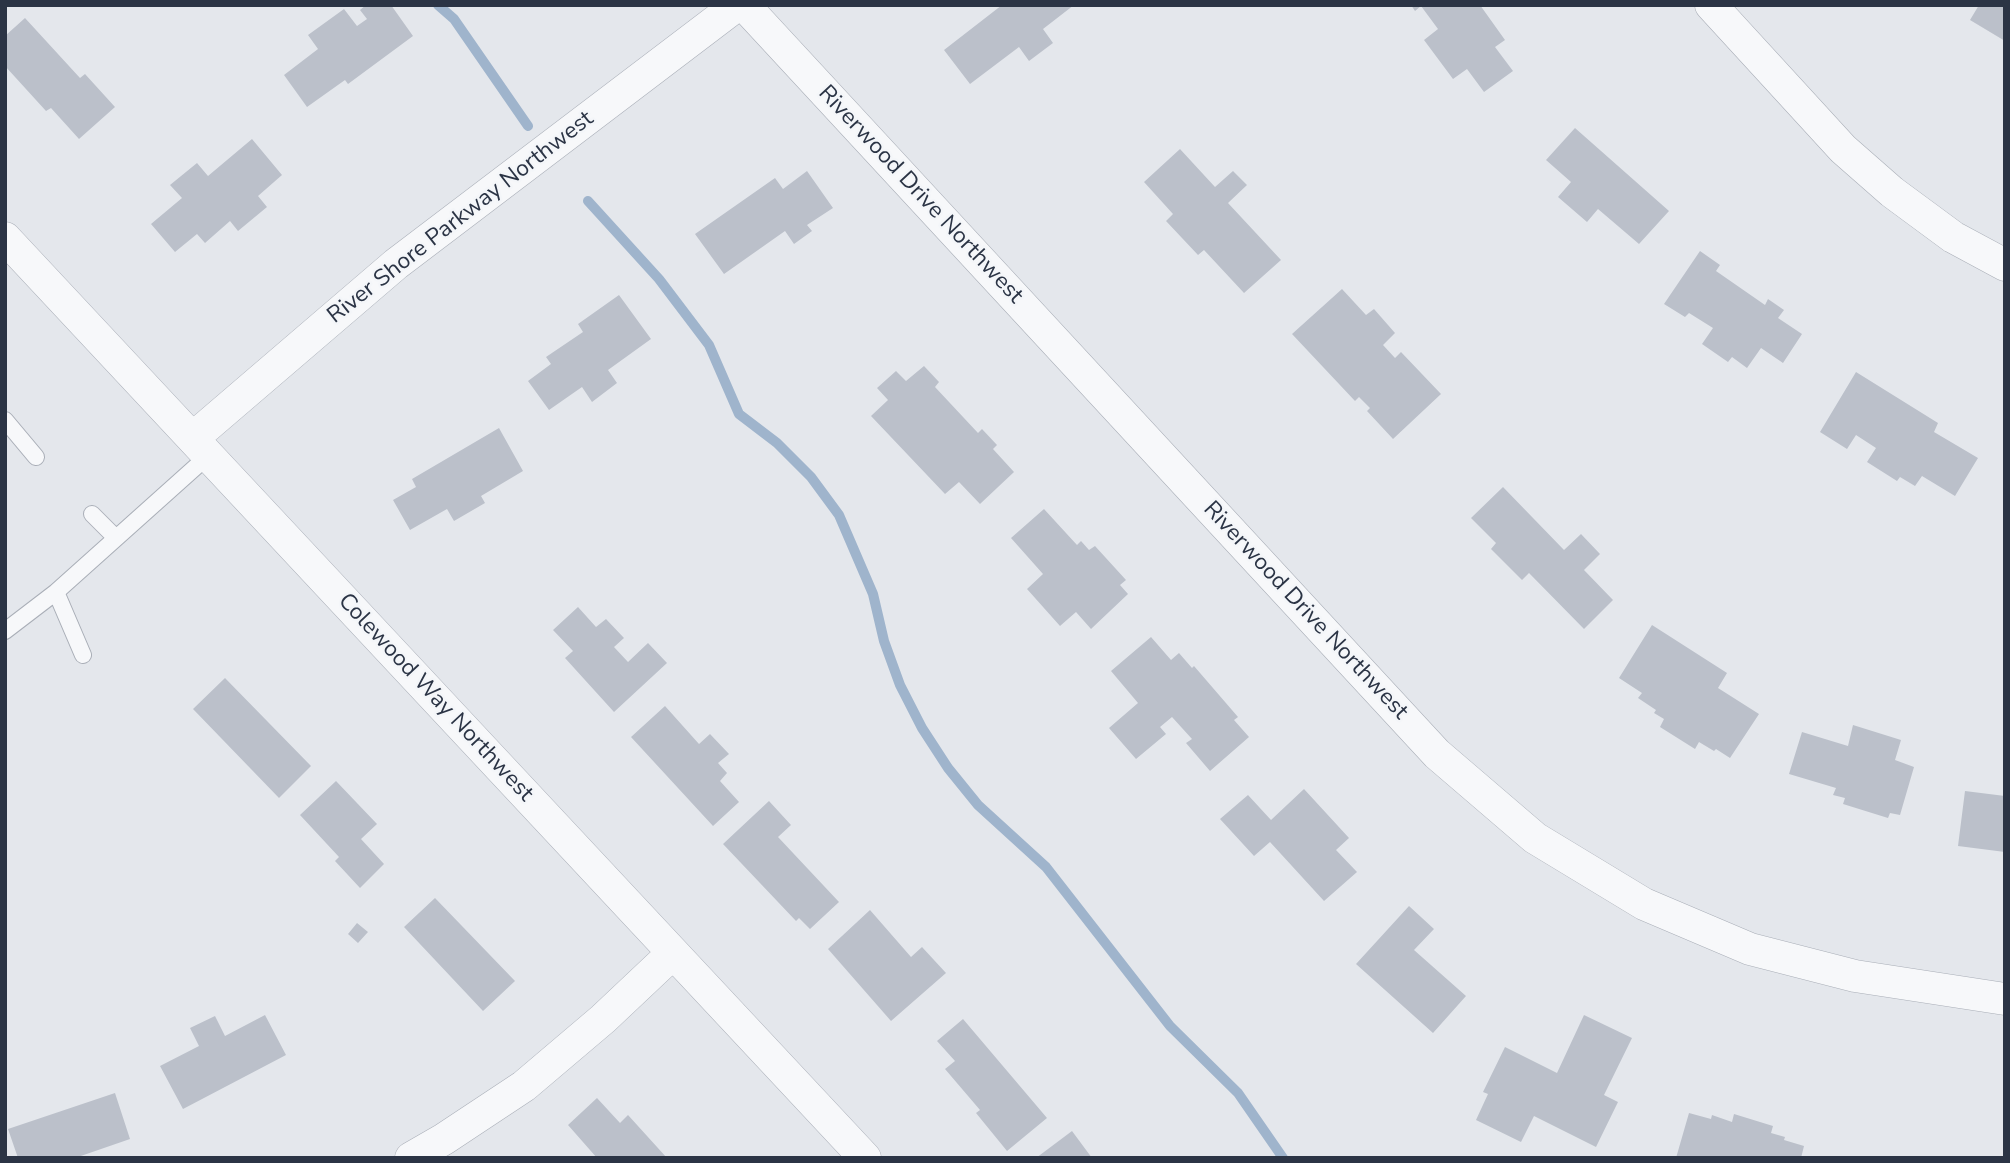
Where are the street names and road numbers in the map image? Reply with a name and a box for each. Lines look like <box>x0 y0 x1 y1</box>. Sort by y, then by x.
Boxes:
street label: Riverwood Drive Northwest <box>812 80 1028 310</box>
street label: River Shore Parkway Northwest <box>323 106 599 330</box>
street label: Riverwood Drive Northwest <box>1197 496 1413 726</box>
street label: Colewood Way Northwest <box>331 588 539 808</box>

